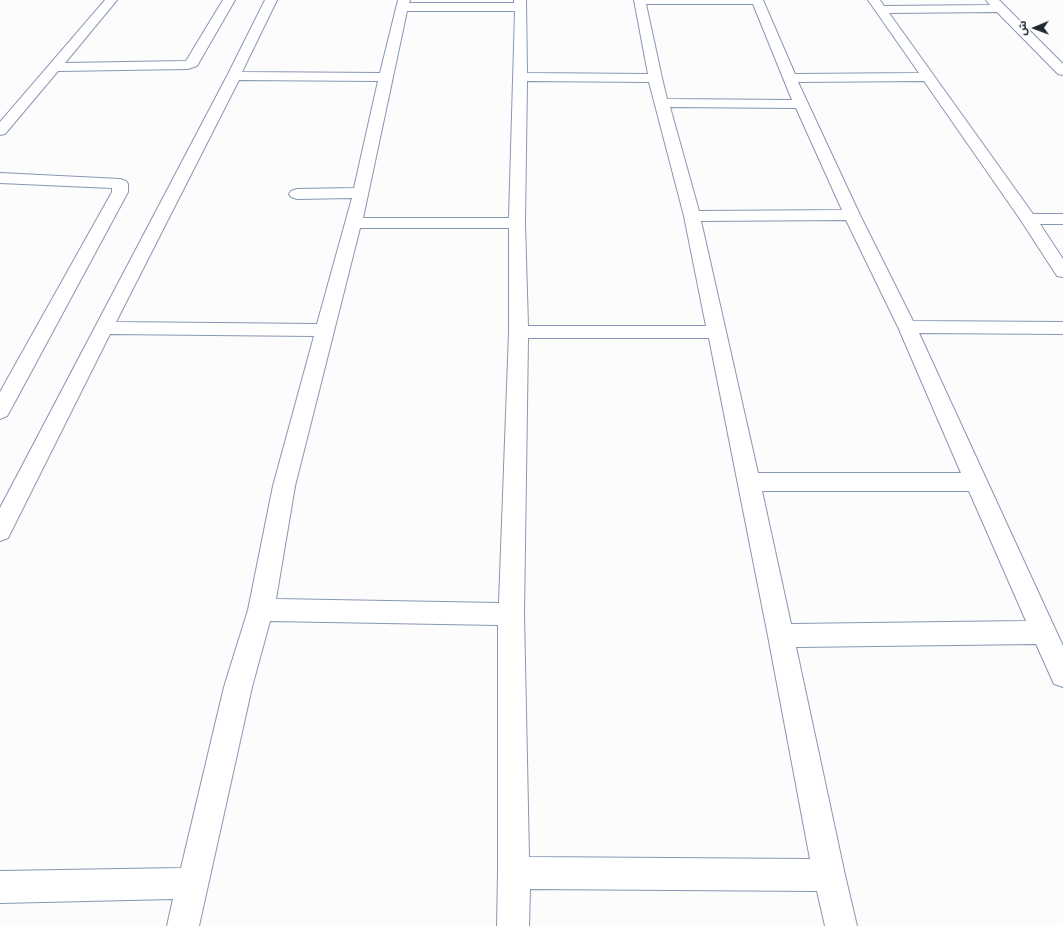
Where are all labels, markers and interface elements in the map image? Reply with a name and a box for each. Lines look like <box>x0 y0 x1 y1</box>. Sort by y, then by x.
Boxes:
north arrow <box>1015 8 1055 48</box>
text: ش <box>1016 21 1029 36</box>

